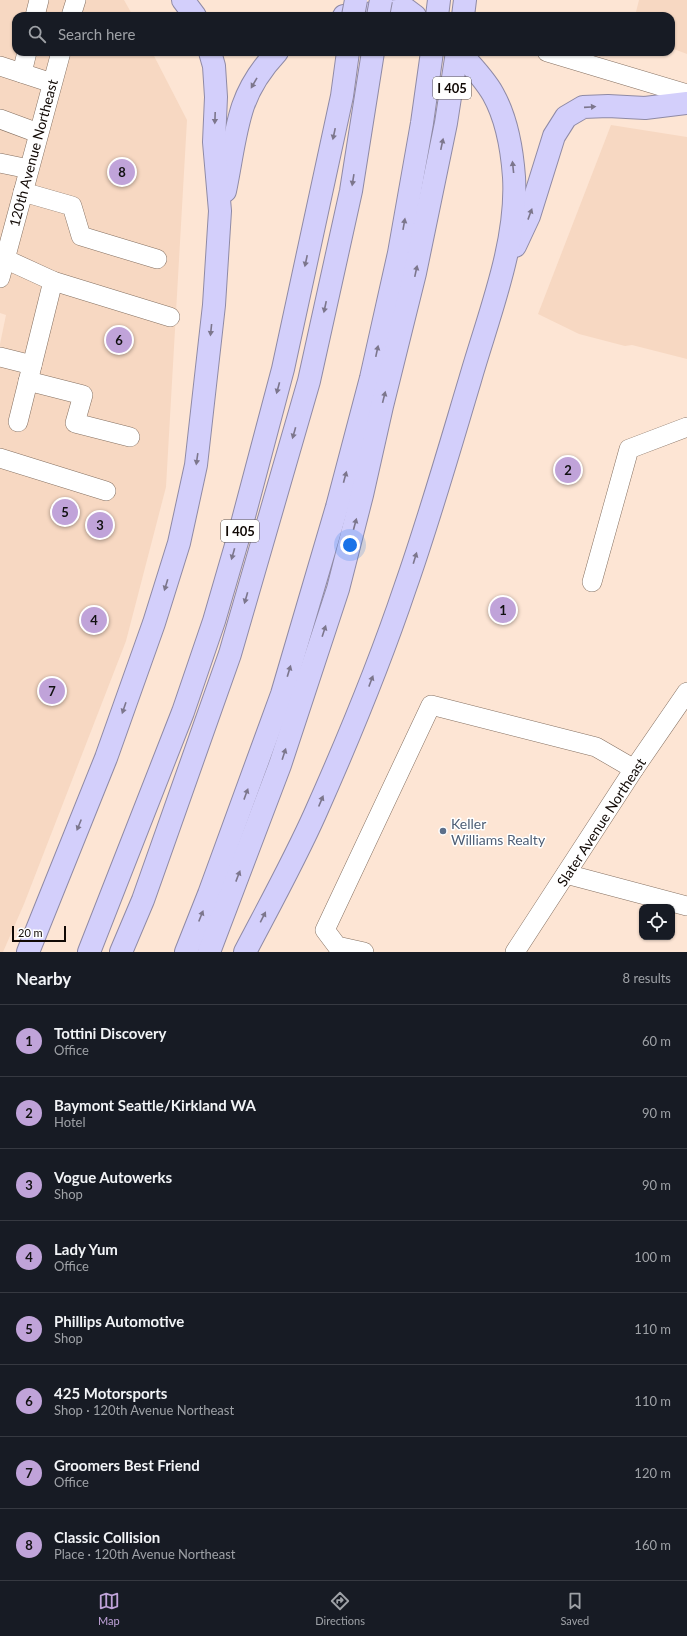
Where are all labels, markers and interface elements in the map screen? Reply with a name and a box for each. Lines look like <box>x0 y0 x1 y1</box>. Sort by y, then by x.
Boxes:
search box <box>12 12 675 56</box>
icon: search <box>26 23 48 45</box>
text: Search here <box>58 25 135 43</box>
street label: 120th Avenue Northeast <box>5 77 61 229</box>
one-way arrow <box>250 77 257 89</box>
road number: I 405 <box>433 77 471 99</box>
one-way arrow <box>584 103 596 110</box>
one-way arrow <box>212 112 218 125</box>
one-way arrow <box>330 128 336 140</box>
one-way arrow <box>439 138 445 150</box>
pin: 8 <box>109 157 135 187</box>
one-way arrow <box>509 161 516 173</box>
one-way arrow <box>350 174 356 186</box>
one-way arrow <box>527 207 533 219</box>
one-way arrow <box>402 218 408 230</box>
one-way arrow <box>303 255 309 267</box>
one-way arrow <box>413 265 419 277</box>
one-way arrow <box>322 301 328 313</box>
one-way arrow <box>208 324 215 336</box>
pin: 6 <box>106 325 132 355</box>
one-way arrow <box>374 345 380 357</box>
one-way arrow <box>275 382 281 394</box>
one-way arrow <box>382 391 388 404</box>
one-way arrow <box>291 427 297 439</box>
one-way arrow <box>194 453 200 465</box>
pin: 2 <box>555 455 581 485</box>
one-way arrow <box>342 470 348 482</box>
pin: 5 <box>52 497 78 527</box>
pin: 3 <box>87 510 113 540</box>
one-way arrow <box>352 518 358 530</box>
road number: I 405 <box>221 520 259 542</box>
your location <box>340 535 360 555</box>
one-way arrow <box>230 548 236 560</box>
one-way arrow <box>412 552 418 564</box>
one-way arrow <box>162 579 168 591</box>
one-way arrow <box>243 592 249 604</box>
pin: 1 <box>490 595 516 625</box>
pin: 4 <box>81 605 107 635</box>
one-way arrow <box>321 625 327 637</box>
one-way arrow <box>286 665 292 677</box>
one-way arrow <box>368 674 374 686</box>
pin: 7 <box>39 676 65 706</box>
one-way arrow <box>121 702 127 714</box>
one-way arrow <box>281 748 287 760</box>
street label: Slater Avenue Northeast <box>553 755 649 889</box>
one-way arrow <box>243 787 249 799</box>
one-way arrow <box>318 794 324 806</box>
place label: Keller Williams Realty <box>451 815 546 848</box>
one-way arrow <box>76 820 82 832</box>
marker: Keller Williams Realty <box>438 826 448 836</box>
one-way arrow <box>236 870 242 882</box>
map controls <box>639 904 675 940</box>
button: locate <box>639 904 675 940</box>
one-way arrow <box>198 909 204 921</box>
one-way arrow <box>260 911 266 923</box>
scale bar <box>12 924 66 943</box>
text: 20 m <box>18 926 43 939</box>
text: Nearby <box>16 968 71 989</box>
text: 8 results <box>623 970 671 986</box>
text: Tottini Discovery <box>54 1024 166 1042</box>
text: 1 <box>25 1033 33 1049</box>
text: 60 m <box>642 1033 671 1049</box>
text: Office <box>54 1042 89 1058</box>
text: Baymont Seattle/Kirkland WA <box>54 1096 256 1114</box>
text: 2 <box>25 1105 33 1121</box>
text: 90 m <box>642 1105 671 1121</box>
text: Hotel <box>54 1114 86 1130</box>
text: Vogue Autowerks <box>54 1168 172 1186</box>
text: 3 <box>25 1177 33 1193</box>
text: 90 m <box>642 1177 671 1193</box>
text: Shop <box>54 1186 83 1202</box>
text: Lady Yum <box>54 1240 118 1258</box>
text: 4 <box>25 1249 33 1265</box>
text: 100 m <box>634 1249 671 1265</box>
text: Office <box>54 1258 89 1274</box>
text: Phillips Automotive <box>54 1312 184 1330</box>
text: 5 <box>25 1321 33 1337</box>
text: 110 m <box>634 1321 671 1337</box>
text: Shop <box>54 1330 83 1346</box>
text: 425 Motorsports <box>54 1384 167 1402</box>
text: 6 <box>25 1393 33 1409</box>
text: 110 m <box>634 1393 671 1409</box>
text: Shop · 120th Avenue Northeast <box>54 1402 234 1418</box>
text: Groomers Best Friend <box>54 1456 200 1474</box>
text: 7 <box>25 1465 33 1481</box>
text: 120 m <box>634 1465 671 1481</box>
text: Office <box>54 1474 89 1490</box>
text: Classic Collision <box>54 1528 160 1546</box>
text: 8 <box>25 1537 33 1553</box>
text: 160 m <box>634 1537 671 1553</box>
text: Place · 120th Avenue Northeast <box>54 1546 235 1562</box>
tab: Map <box>98 1590 120 1627</box>
tab: Directions <box>315 1590 365 1627</box>
tab: Saved <box>560 1590 589 1627</box>

